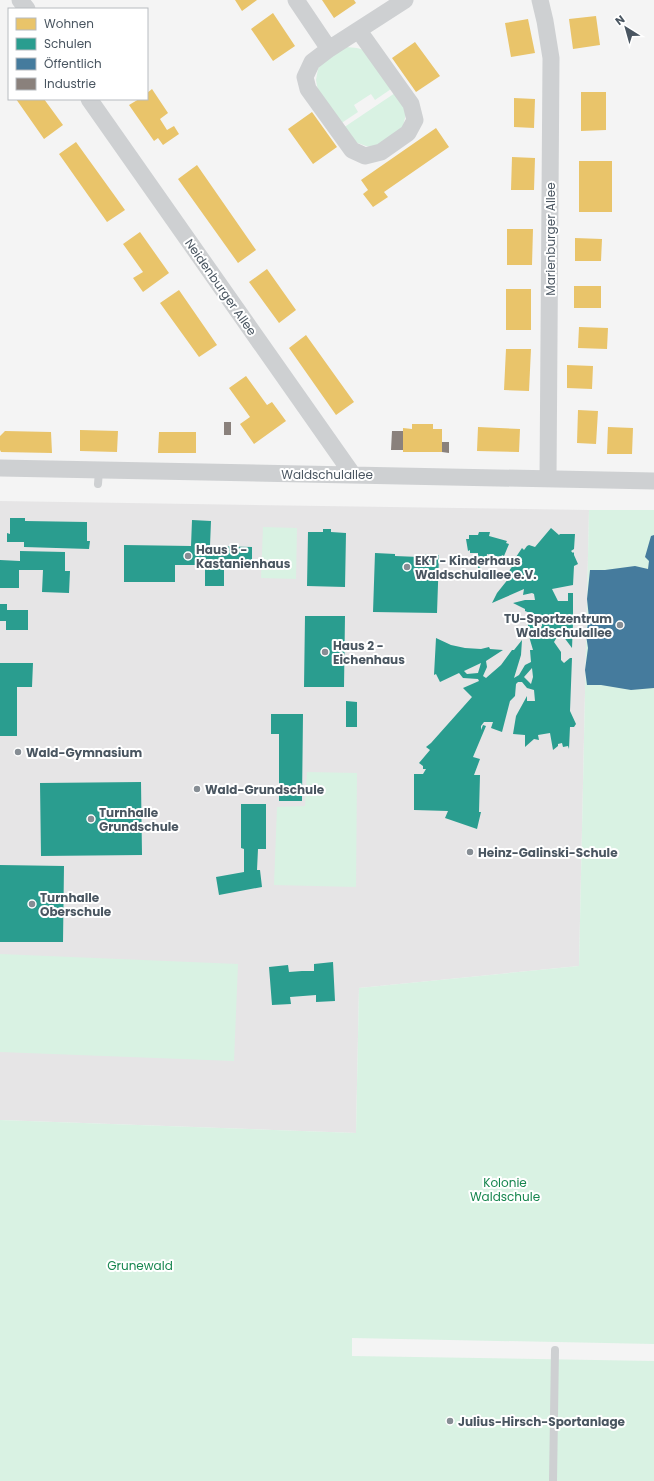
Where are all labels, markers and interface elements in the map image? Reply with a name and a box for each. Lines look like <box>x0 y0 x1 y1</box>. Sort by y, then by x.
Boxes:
legend <box>8 8 148 100</box>
north arrow <box>606 8 646 48</box>
text: N <box>612 11 628 29</box>
text: Wohnen <box>44 15 94 32</box>
text: Schulen <box>44 35 92 52</box>
text: Öffentlich <box>44 55 102 72</box>
text: Industrie <box>44 75 96 92</box>
street label: Marienburger Allee <box>542 182 559 296</box>
street label: Neidenburger Allee <box>181 235 261 339</box>
street label: Waldschulallee <box>281 466 373 483</box>
place label: Haus 5 - Kastanienhaus <box>196 541 291 572</box>
marker: Haus 5 - Kastanienhaus <box>183 551 193 561</box>
place label: EKT - Kinderhaus Waldschulallee e.V. <box>415 552 537 583</box>
marker: EKT - Kinderhaus Waldschulallee e.V. <box>402 562 412 572</box>
place label: TU-Sportzentrum Waldschulallee <box>504 610 613 641</box>
marker: TU-Sportzentrum Waldschulallee <box>615 620 625 630</box>
place label: Haus 2 - Eichenhaus <box>333 637 405 668</box>
marker: Haus 2 - Eichenhaus <box>320 647 330 657</box>
place label: Wald-Gymnasium <box>26 744 142 761</box>
marker: Wald-Gymnasium <box>13 747 23 757</box>
place label: Wald-Grundschule <box>205 781 325 798</box>
marker: Wald-Grundschule <box>192 784 202 794</box>
place label: Turnhalle Grundschule <box>99 804 179 835</box>
marker: Turnhalle Grundschule <box>86 814 96 824</box>
place label: Heinz-Galinski-Schule <box>478 844 618 861</box>
marker: Heinz-Galinski-Schule <box>465 847 475 857</box>
place label: Turnhalle Oberschule <box>40 889 112 920</box>
marker: Turnhalle Oberschule <box>27 899 37 909</box>
park label: Kolonie Waldschule <box>470 1174 540 1205</box>
park label: Grunewald <box>107 1257 173 1274</box>
place label: Julius-Hirsch-Sportanlage <box>458 1413 626 1430</box>
marker: Julius-Hirsch-Sportanlage <box>445 1416 455 1426</box>

